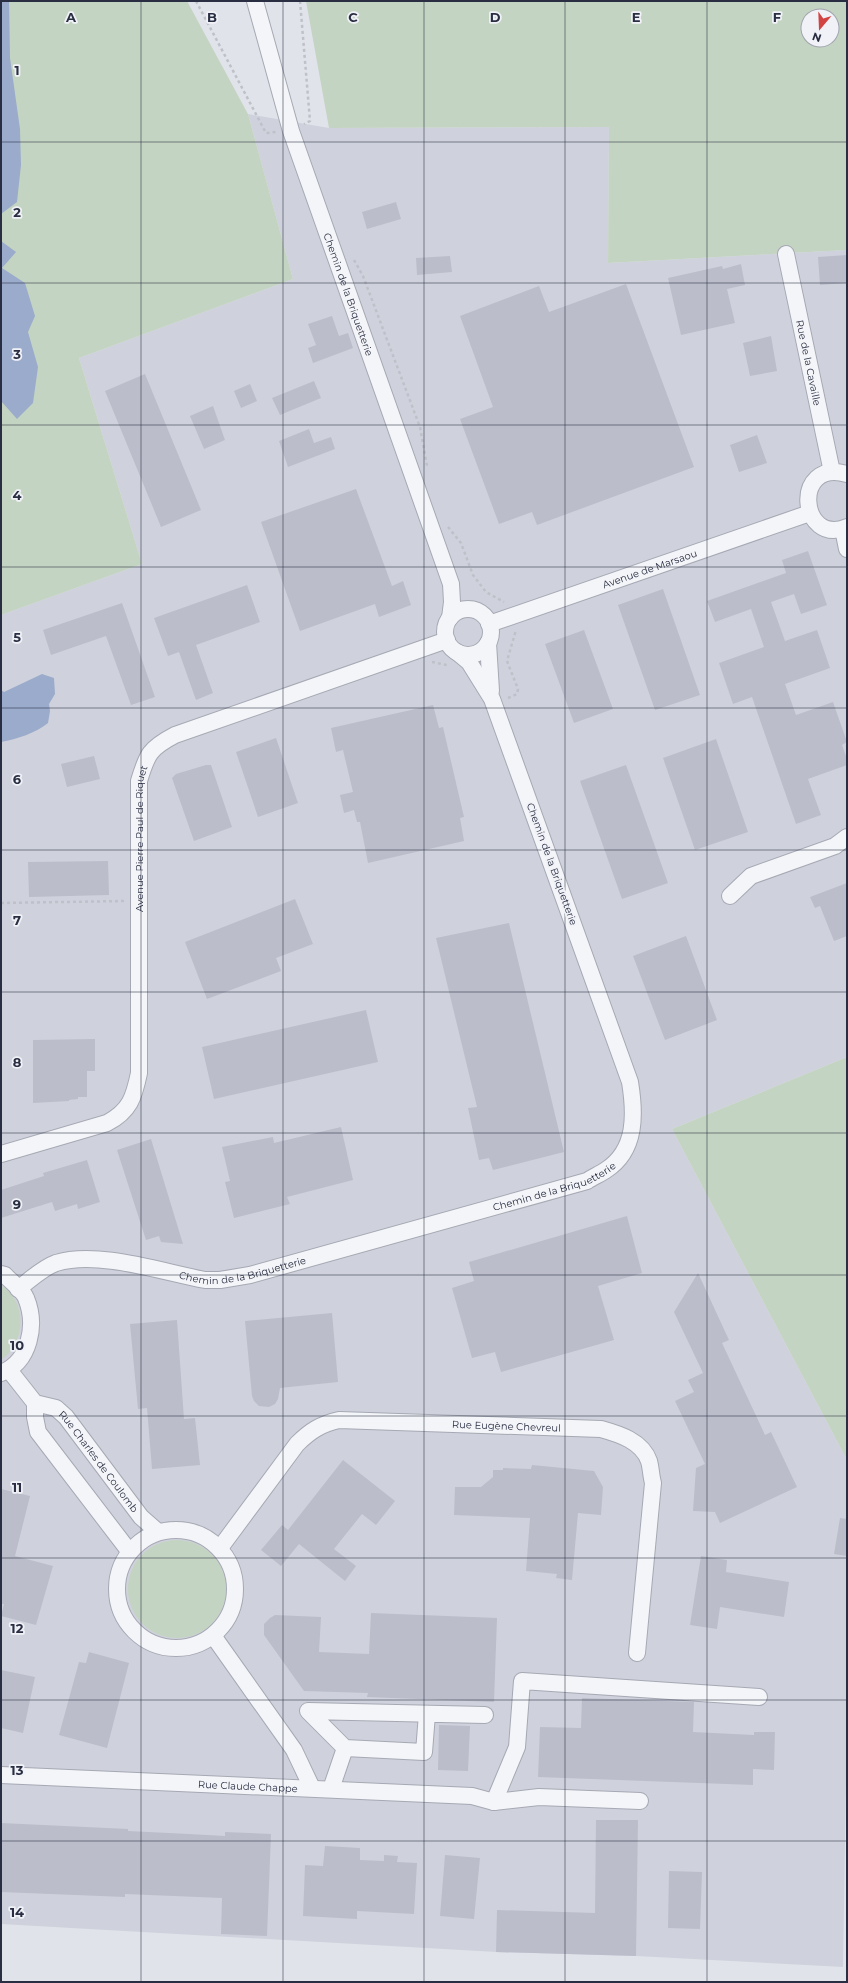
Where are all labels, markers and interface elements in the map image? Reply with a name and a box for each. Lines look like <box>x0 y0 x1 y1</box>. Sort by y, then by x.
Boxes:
north arrow <box>800 8 840 48</box>
text: A <box>65 9 77 25</box>
text: B <box>207 9 217 25</box>
text: C <box>348 9 358 25</box>
text: D <box>490 9 501 25</box>
text: E <box>632 9 641 25</box>
text: F <box>773 9 781 25</box>
text: N <box>810 29 823 46</box>
text: 1 <box>14 62 20 78</box>
text: 2 <box>13 204 21 220</box>
street label: Chemin de la Briquetterie <box>321 231 376 357</box>
street label: Rue de la Cavaille <box>794 318 824 407</box>
text: 3 <box>12 346 21 362</box>
text: 4 <box>13 487 22 503</box>
street label: Avenue de Marsaou <box>601 546 699 591</box>
text: 5 <box>13 629 21 645</box>
street label: Avenue Pierre Paul de Riquet <box>133 763 150 912</box>
text: 6 <box>13 771 22 787</box>
street label: Chemin de la Briquetterie <box>524 801 580 927</box>
text: 7 <box>13 912 21 928</box>
text: 8 <box>13 1054 22 1070</box>
street label: Chemin de la Briquetterie <box>491 1159 618 1214</box>
text: 9 <box>13 1196 21 1212</box>
street label: Chemin de la Briquetterie <box>178 1253 307 1287</box>
text: 10 <box>10 1337 24 1353</box>
street label: Rue Charles de Coulomb <box>56 1407 142 1515</box>
street label: Rue Eugène Chevreul <box>452 1417 561 1434</box>
text: 11 <box>12 1479 22 1495</box>
text: 12 <box>11 1620 24 1636</box>
text: 13 <box>11 1762 24 1778</box>
street label: Rue Claude Chappe <box>198 1777 298 1795</box>
text: 14 <box>10 1904 24 1920</box>

